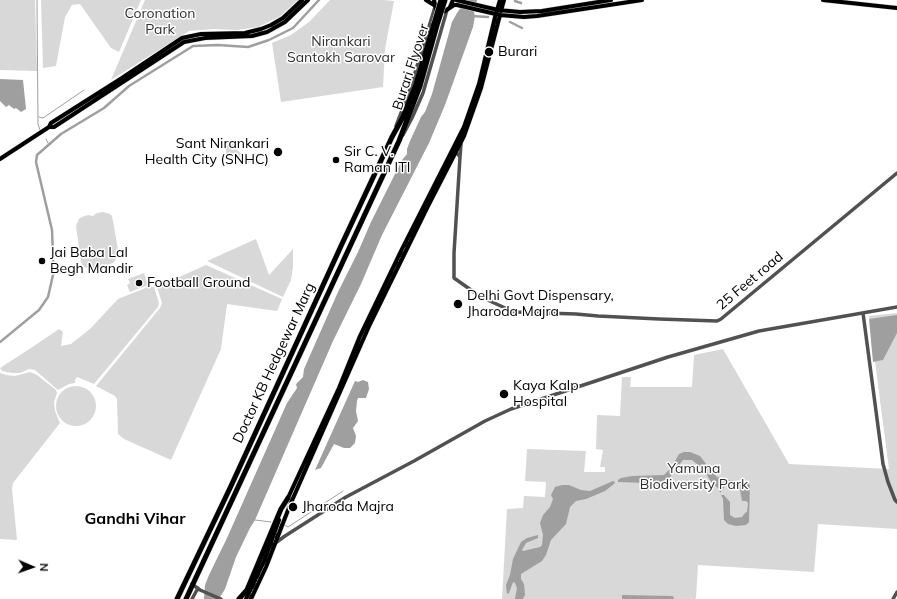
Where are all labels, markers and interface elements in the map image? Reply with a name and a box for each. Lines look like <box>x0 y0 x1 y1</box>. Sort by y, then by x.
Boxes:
park label: Coronation Park <box>124 6 196 38</box>
street label: Burari Flyover <box>389 22 433 112</box>
park label: Nirankari Santokh Sarovar <box>287 34 395 66</box>
place label: Burari <box>498 44 537 60</box>
marker: Burari <box>483 46 495 58</box>
place label: Sant Nirankari Health City (SNHC) <box>145 136 269 168</box>
place label: Sir C. V. Raman ITI <box>344 144 410 176</box>
marker: Sant Nirankari Health City (SNHC) <box>272 146 284 158</box>
marker: Sir C. V. Raman ITI <box>331 155 341 165</box>
place label: Jai Baba Lal Begh Mandir <box>50 245 133 278</box>
street label: 25 Feet road <box>713 248 787 314</box>
marker: Jai Baba Lal Begh Mandir <box>37 256 47 266</box>
place label: Football Ground <box>147 275 250 291</box>
marker: Football Ground <box>134 278 144 288</box>
street label: Doctor KB Hedgewar Marg <box>229 280 319 446</box>
place label: Delhi Govt Dispensary, Jharoda Majra <box>467 288 614 320</box>
marker: Delhi Govt Dispensary, Jharoda Majra <box>452 298 464 310</box>
place label: Kaya Kalp Hospital <box>513 378 579 410</box>
marker: Kaya Kalp Hospital <box>498 388 510 400</box>
park label: Yamuna Biodiversity Park <box>640 461 748 494</box>
place label: Jharoda Majra <box>302 499 394 515</box>
marker: Jharoda Majra <box>287 501 299 513</box>
district label: Gandhi Vihar <box>84 509 186 529</box>
north arrow <box>12 547 52 587</box>
text: N <box>37 563 51 572</box>

